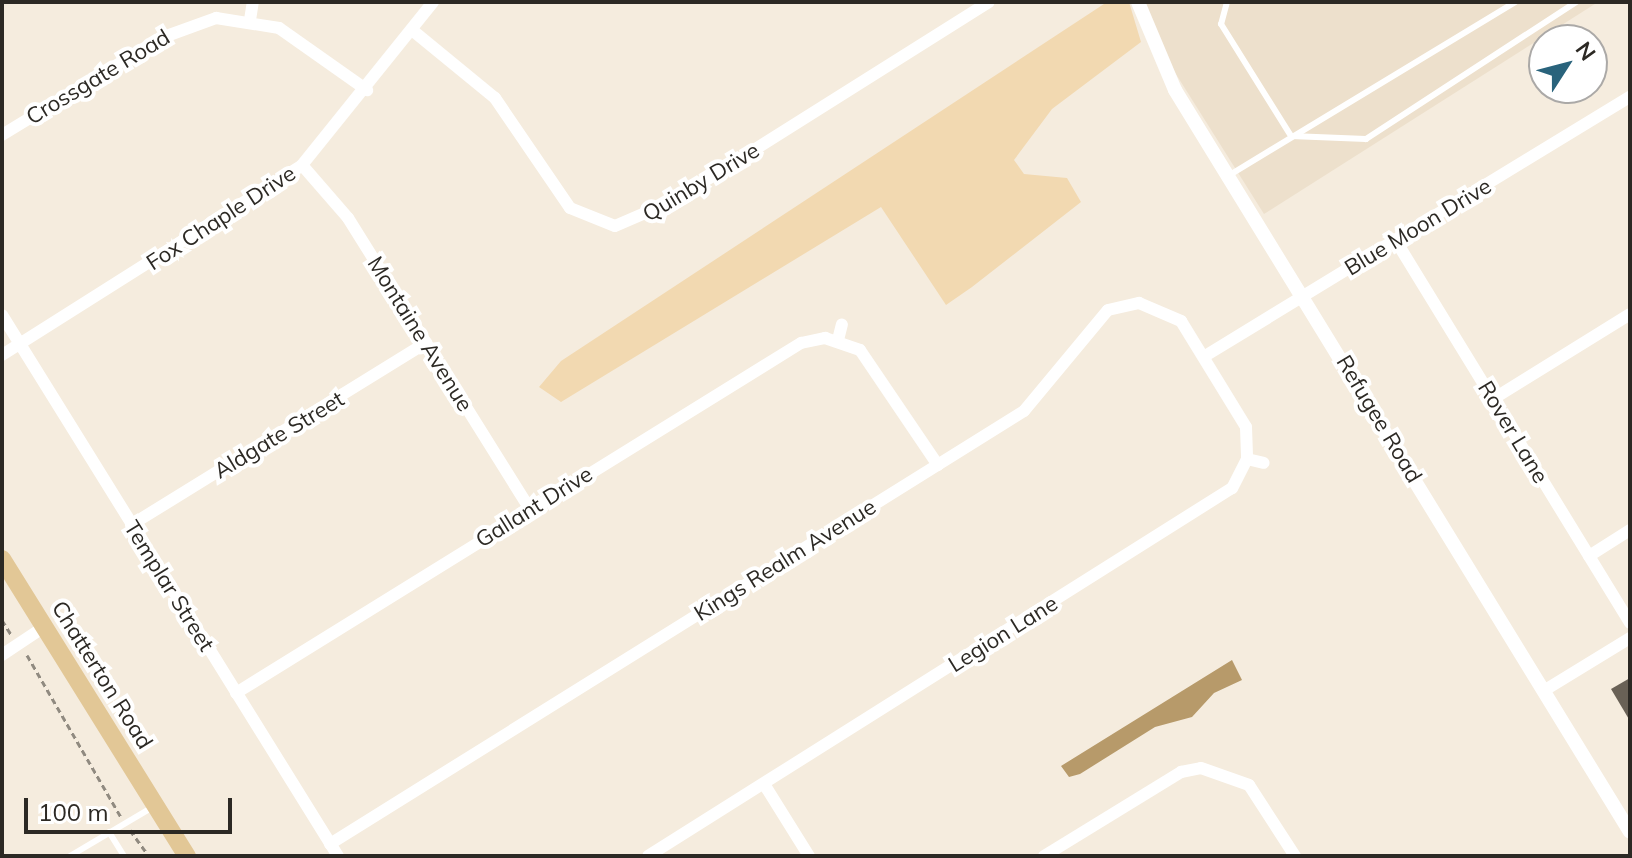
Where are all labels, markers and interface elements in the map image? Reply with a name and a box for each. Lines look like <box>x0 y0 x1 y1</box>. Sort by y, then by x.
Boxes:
street label: Crossgate Road <box>21 24 175 130</box>
north arrow <box>1528 24 1608 104</box>
text: N <box>1570 36 1602 66</box>
street label: Quinby Drive <box>638 137 764 227</box>
street label: Fox Chaple Drive <box>142 160 300 276</box>
street label: Blue Moon Drive <box>1340 173 1496 281</box>
street label: Montaine Avenue <box>362 252 478 416</box>
street label: Refugee Road <box>1331 351 1427 487</box>
street label: Rover Lane <box>1472 376 1554 488</box>
street label: Aldgate Street <box>209 386 349 484</box>
street label: Gallant Drive <box>471 461 597 553</box>
street label: Kings Realm Avenue <box>689 493 881 627</box>
street label: Templar Street <box>118 516 220 656</box>
street label: Legion Lane <box>944 590 1062 678</box>
street label: Chatterton Road <box>46 596 158 754</box>
scale bar <box>28 782 236 832</box>
text: 100 m <box>38 797 109 827</box>

